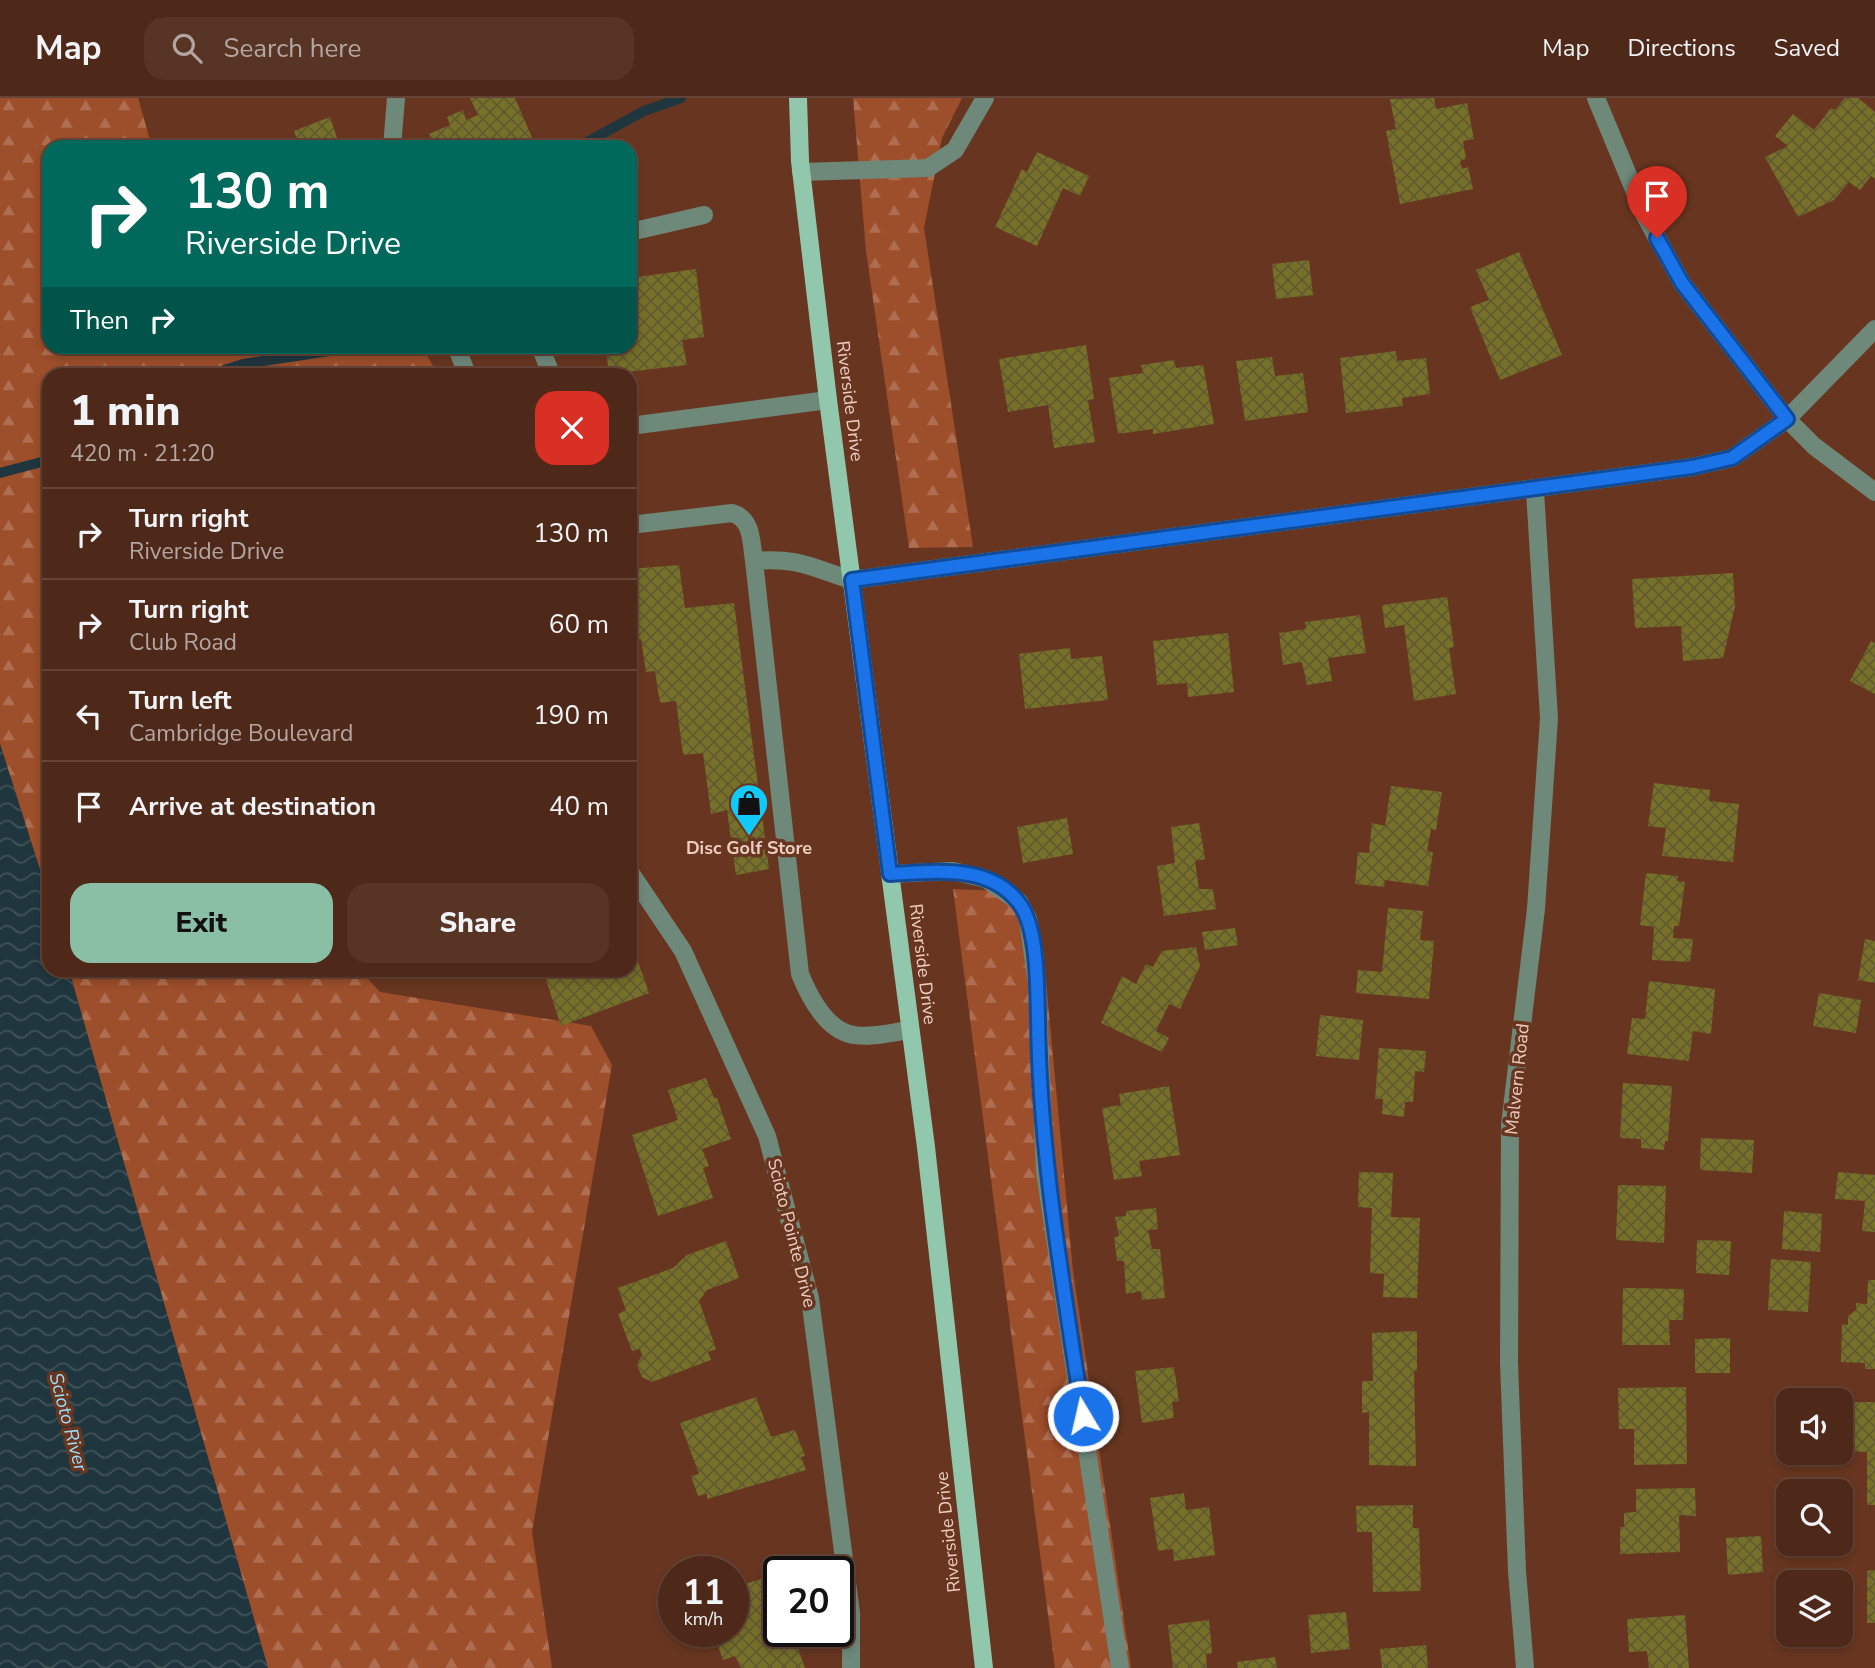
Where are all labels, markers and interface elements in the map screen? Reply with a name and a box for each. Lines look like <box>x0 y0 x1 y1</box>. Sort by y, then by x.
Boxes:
search box <box>144 17 634 80</box>
text: Map <box>35 26 102 71</box>
icon: search <box>168 29 206 67</box>
text: Search here <box>224 31 361 66</box>
text: Map <box>1542 32 1589 64</box>
text: Directions <box>1627 32 1736 64</box>
text: Saved <box>1774 32 1840 64</box>
text: 130 m <box>185 158 329 225</box>
pin <box>1627 166 1687 238</box>
icon: right <box>70 168 161 259</box>
icon: arrive <box>1638 177 1676 215</box>
text: Riverside Drive <box>185 222 401 265</box>
icon: right <box>143 301 181 339</box>
text: Then <box>70 303 129 338</box>
street label: Riverside Drive <box>831 339 869 463</box>
text: 1 min <box>70 383 180 440</box>
button: close <box>535 391 609 465</box>
text: 420 m · 21:20 <box>70 438 215 469</box>
text: Turn right <box>129 501 248 536</box>
icon: right <box>70 515 108 553</box>
text: 130 m <box>533 516 609 551</box>
text: Riverside Drive <box>129 536 284 567</box>
text: Turn right <box>129 592 248 627</box>
icon: right <box>70 606 108 644</box>
text: 60 m <box>549 607 609 642</box>
text: Club Road <box>129 627 237 658</box>
text: Turn left <box>129 683 232 718</box>
icon: left <box>70 697 108 735</box>
text: 190 m <box>533 698 609 733</box>
text: Cambridge Boulevard <box>129 718 353 749</box>
shop icon: Disc Golf Store <box>728 782 770 837</box>
icon: arrive <box>70 788 108 826</box>
text: Arrive at destination <box>129 789 376 824</box>
text: 40 m <box>549 789 609 824</box>
place label: Disc Golf Store <box>686 836 812 860</box>
button: Exit <box>70 883 333 963</box>
button: Share <box>347 883 609 963</box>
street label: Riverside Drive <box>904 902 942 1026</box>
street label: Malvern Road <box>1499 1022 1535 1136</box>
street label: Scioto Pointe Drive <box>762 1156 822 1310</box>
water label: Scioto River <box>42 1370 94 1475</box>
position arrow <box>1046 1379 1120 1453</box>
map controls <box>1776 1388 1853 1647</box>
button: sound <box>1776 1388 1853 1465</box>
street label: Riverside Drive <box>930 1470 966 1594</box>
button: search <box>1776 1479 1853 1556</box>
speed limit sign: 20 <box>763 1556 854 1647</box>
text: 11 <box>682 1569 725 1616</box>
button: layers <box>1776 1570 1853 1647</box>
text: km/h <box>684 1607 723 1631</box>

